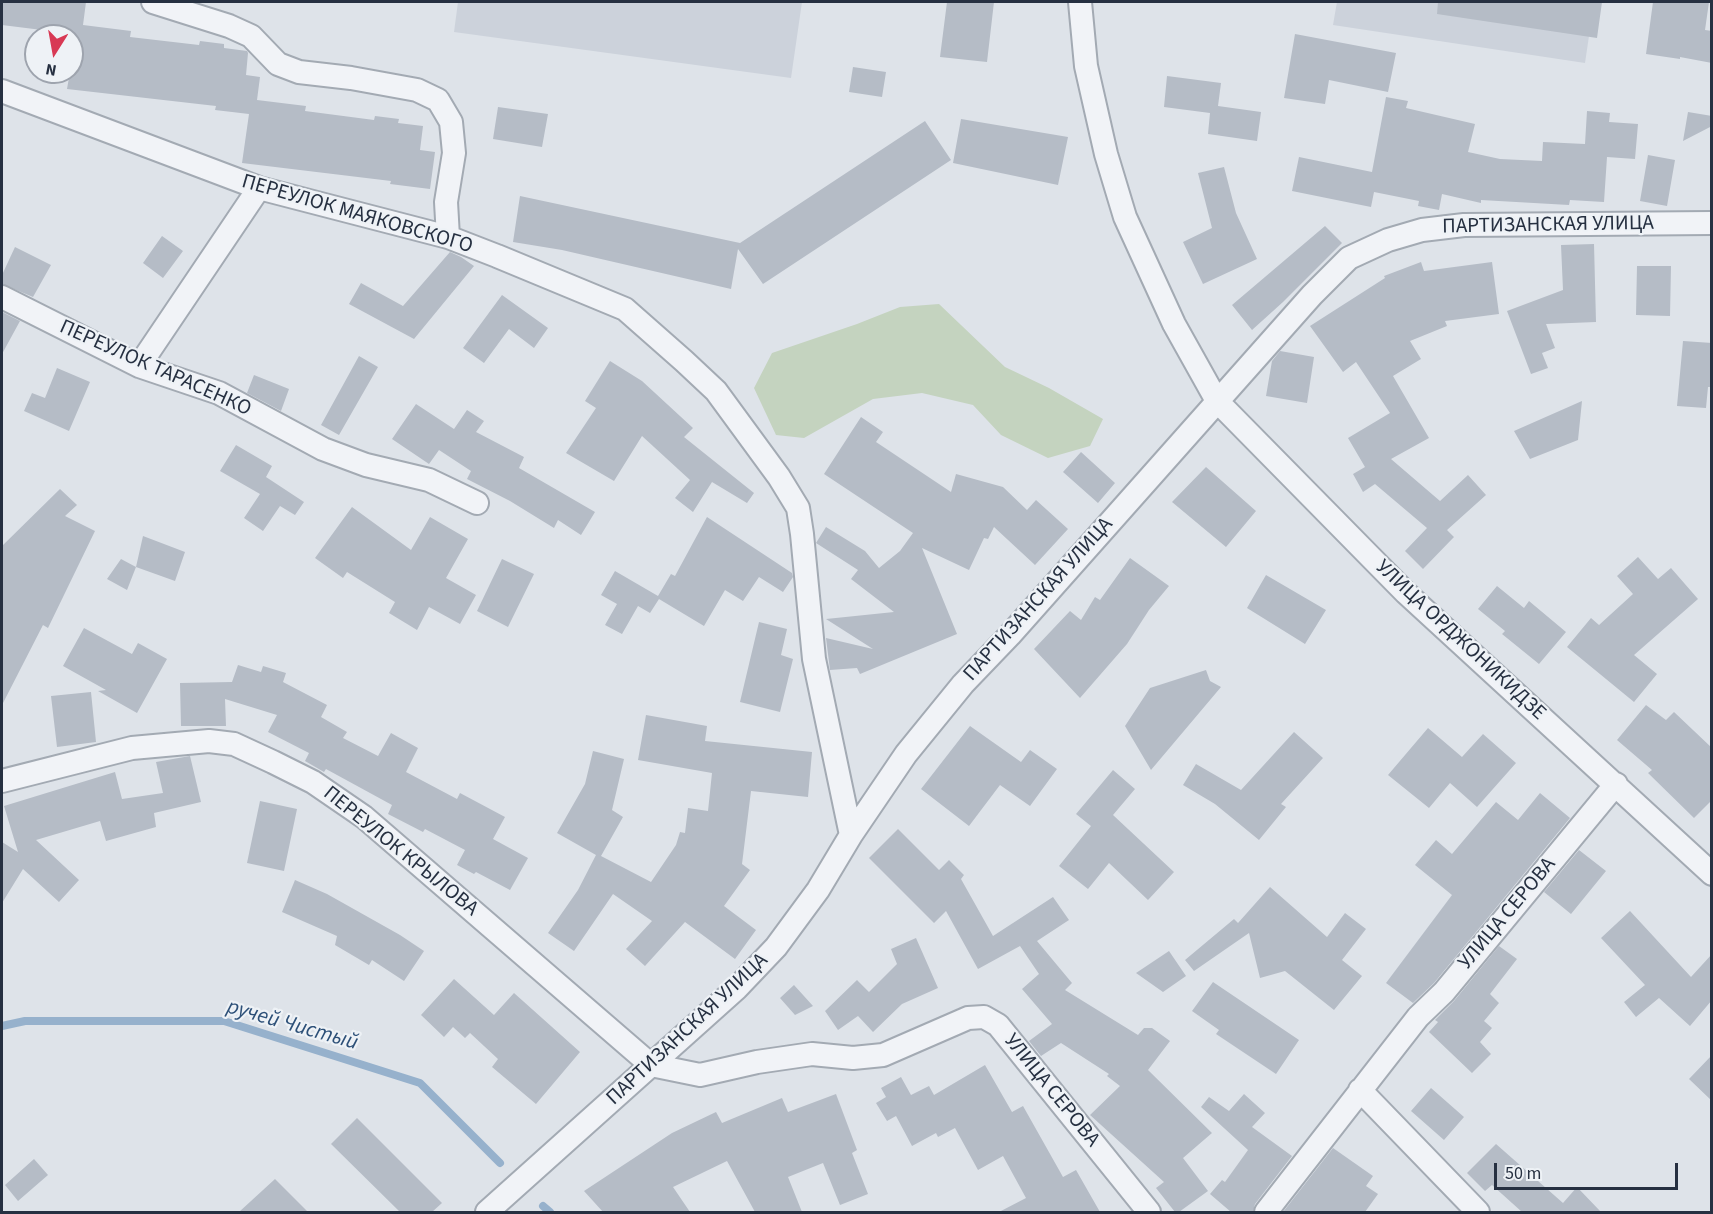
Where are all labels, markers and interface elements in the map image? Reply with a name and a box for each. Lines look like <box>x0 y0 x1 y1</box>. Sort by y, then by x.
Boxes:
north arrow <box>24 24 84 84</box>
text: N <box>44 58 58 82</box>
street label: ПЕРЕУЛОК МАЯКОВСКОГО <box>239 170 475 260</box>
street label: ПАРТИЗАНСКАЯ УЛИЦА <box>1442 212 1654 240</box>
street label: ПЕРЕУЛОК ТАРАСЕНКО <box>55 315 255 423</box>
street label: ПАРТИЗАНСКАЯ УЛИЦА <box>959 513 1119 687</box>
street label: УЛИЦА ОРДЖОНИКИДЗЕ <box>1370 555 1550 727</box>
street label: ПЕРЕУЛОК КРЫЛОВА <box>317 782 483 922</box>
street label: УЛИЦА СЕРОВА <box>1454 853 1562 975</box>
street label: ПАРТИЗАНСКАЯ УЛИЦА <box>602 949 774 1111</box>
water label: ручей Чистый <box>223 995 361 1057</box>
street label: УЛИЦА СЕРОВА <box>998 1029 1104 1153</box>
scale bar <box>1497 1151 1682 1189</box>
text: 50 m <box>1505 1161 1541 1186</box>

